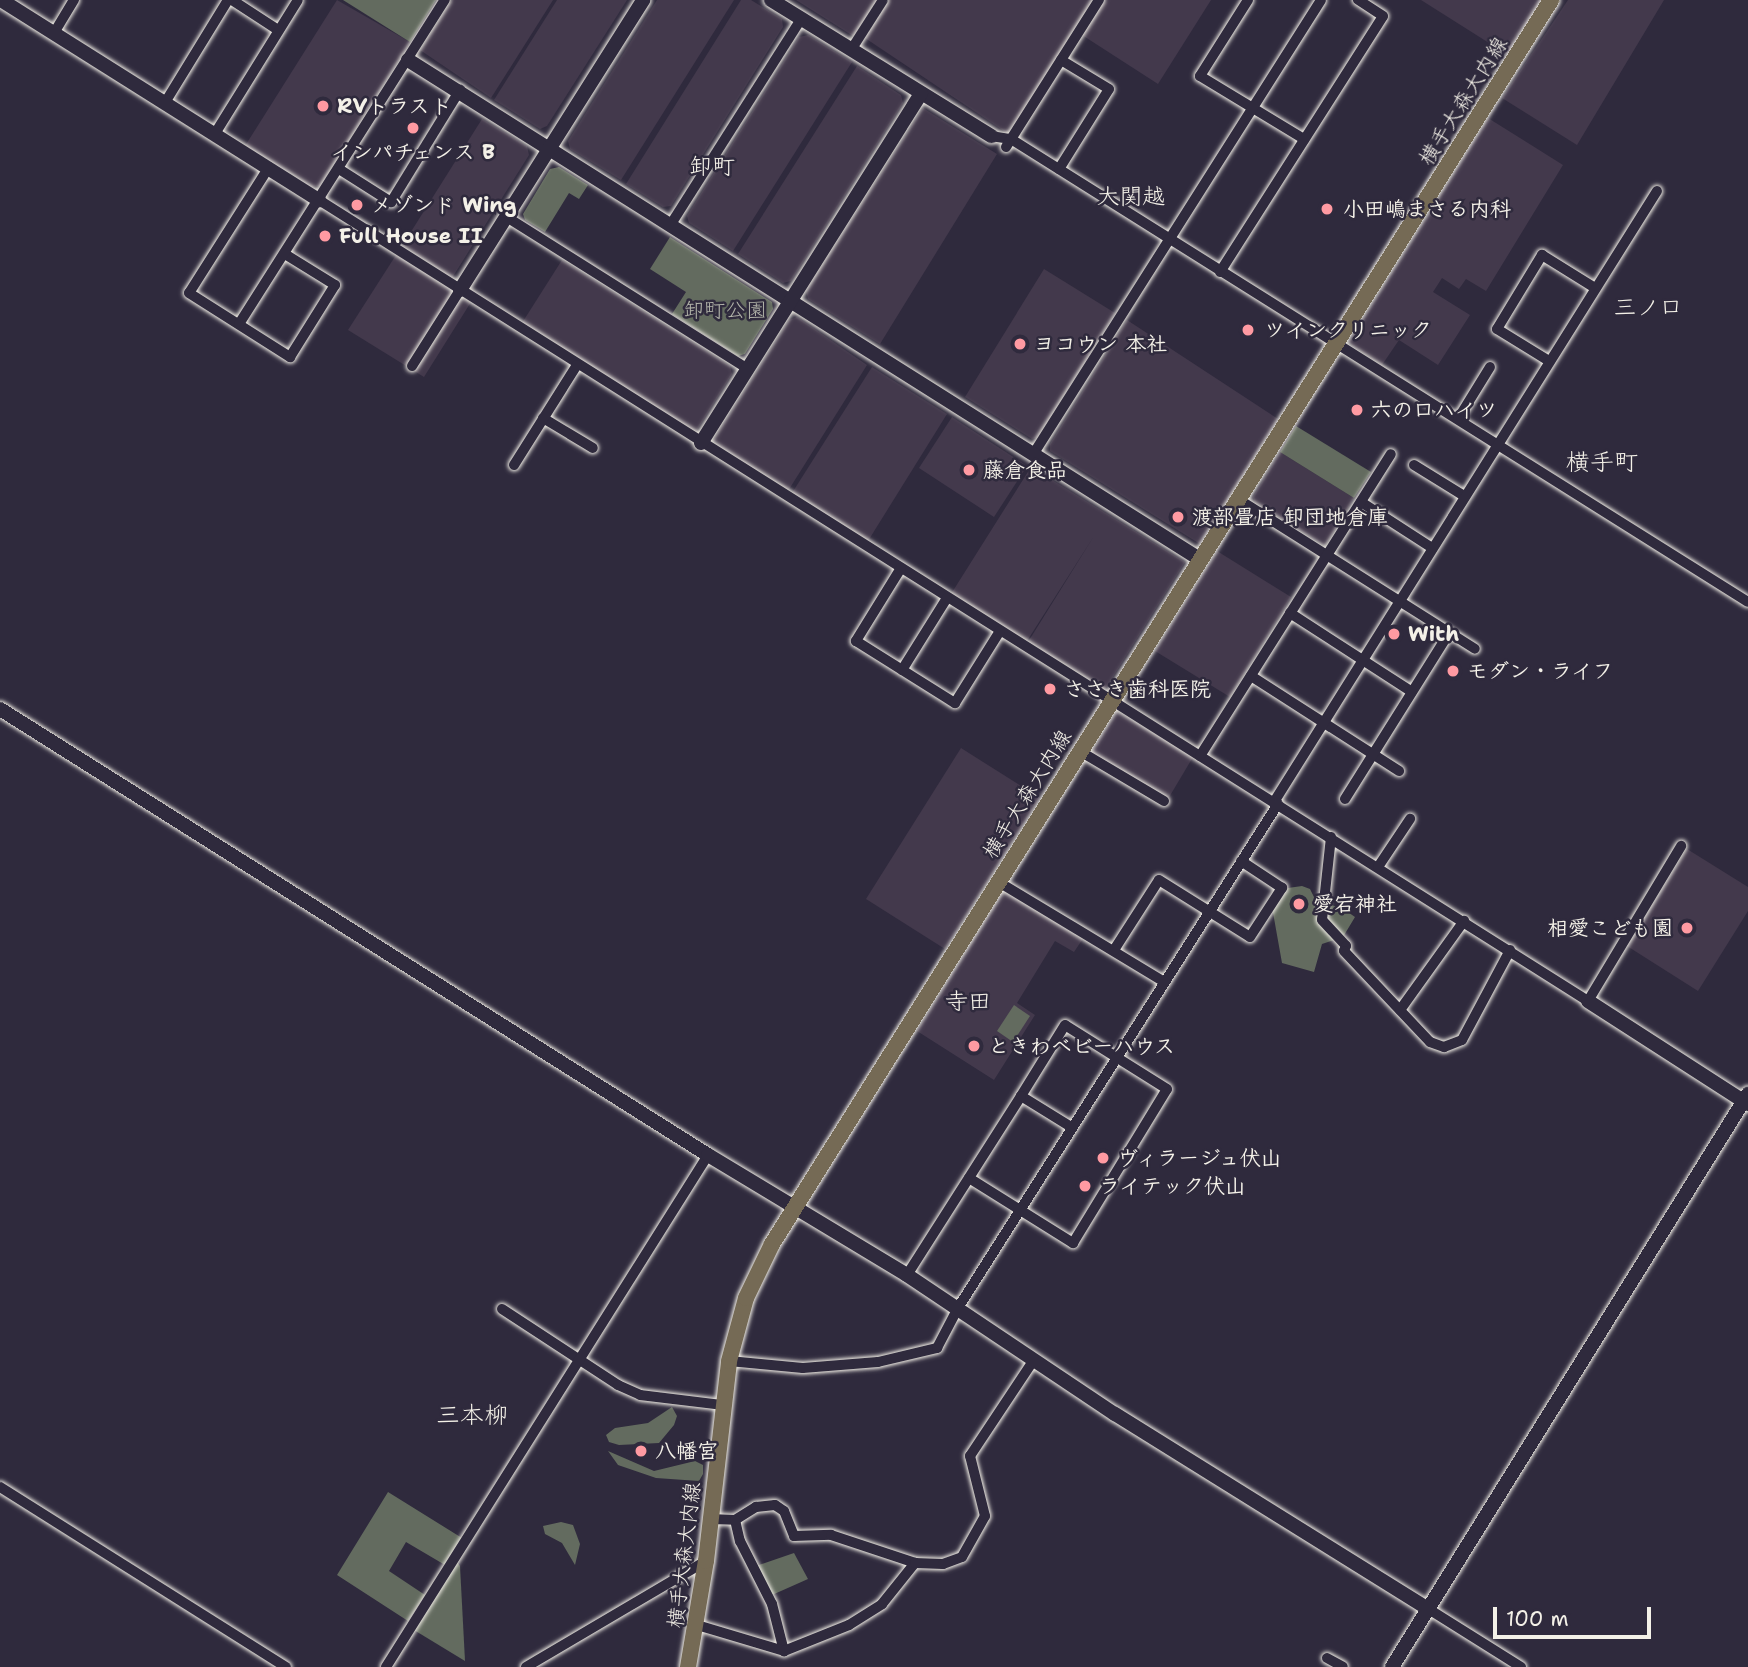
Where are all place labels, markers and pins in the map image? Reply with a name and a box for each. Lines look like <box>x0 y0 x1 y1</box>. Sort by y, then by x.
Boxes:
place label: RVトラスト <box>337 93 451 119</box>
marker: RVトラスト <box>315 98 331 114</box>
marker: インパチェンス B <box>405 120 421 136</box>
place label: インパチェンス B <box>329 139 497 165</box>
place label: メゾンド Wing <box>371 192 517 218</box>
place label: 小田嶋まさる内科 <box>1343 196 1511 222</box>
marker: メゾンド Wing <box>349 197 365 213</box>
marker: 小田嶋まさる内科 <box>1317 199 1337 219</box>
place label: Full House II <box>339 223 483 249</box>
marker: Full House II <box>317 228 333 244</box>
place label: ツインクリニック <box>1264 317 1432 343</box>
marker: ツインクリニック <box>1238 320 1258 340</box>
place label: ヨコウン 本社 <box>1034 331 1167 357</box>
marker: ヨコウン 本社 <box>1012 336 1028 352</box>
place label: 六の口ハイツ <box>1371 397 1497 423</box>
marker: 六の口ハイツ <box>1349 402 1365 418</box>
place label: 藤倉食品 <box>983 457 1067 483</box>
marker: 藤倉食品 <box>961 462 977 478</box>
place label: 渡部畳店 卸団地倉庫 <box>1192 504 1388 530</box>
marker: 渡部畳店 卸団地倉庫 <box>1170 509 1186 525</box>
place label: With <box>1408 621 1459 647</box>
marker: With <box>1386 626 1402 642</box>
place label: モダン・ライフ <box>1467 658 1614 684</box>
marker: モダン・ライフ <box>1445 663 1461 679</box>
place label: ささき歯科医院 <box>1064 676 1211 702</box>
marker: ささき歯科医院 <box>1042 681 1058 697</box>
place label: 愛宕神社 <box>1313 891 1397 917</box>
marker: 愛宕神社 <box>1291 896 1307 912</box>
place label: 相愛こども園 <box>1547 915 1673 941</box>
marker: 相愛こども園 <box>1679 920 1695 936</box>
place label: ときわベビーハウス <box>988 1033 1176 1059</box>
marker: ときわベビーハウス <box>966 1038 982 1054</box>
place label: ヴィラージュ伏山 <box>1117 1145 1285 1171</box>
marker: ヴィラージュ伏山 <box>1095 1150 1111 1166</box>
place label: ライテック伏山 <box>1099 1173 1246 1199</box>
marker: ライテック伏山 <box>1077 1178 1093 1194</box>
place label: 八幡宮 <box>655 1438 718 1464</box>
marker: 八幡宮 <box>633 1443 649 1459</box>

